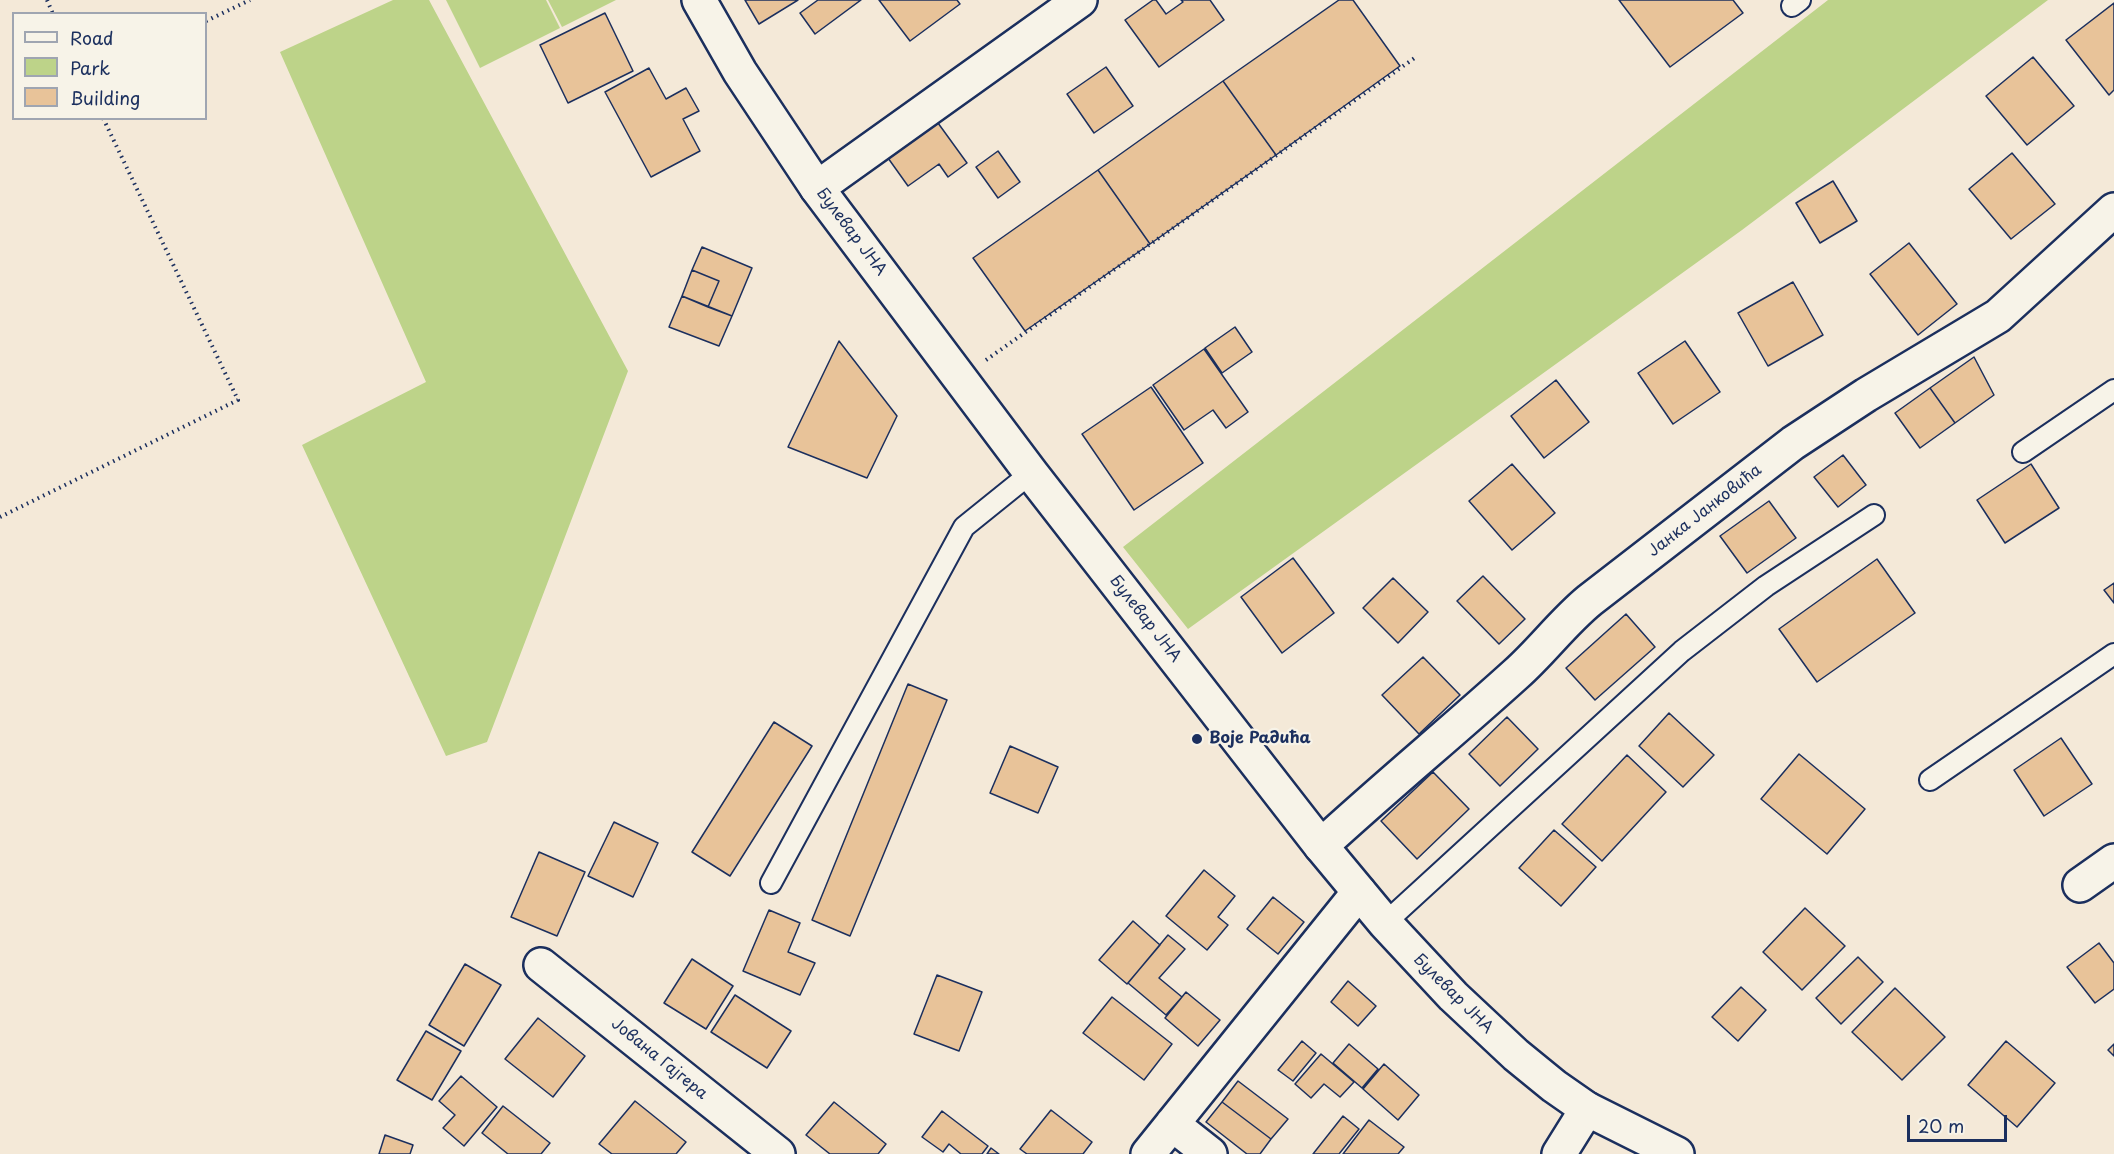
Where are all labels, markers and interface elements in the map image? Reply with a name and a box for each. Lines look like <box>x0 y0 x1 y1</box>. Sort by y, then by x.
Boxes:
legend <box>12 12 207 120</box>
text: Road <box>70 24 114 51</box>
text: Park <box>70 54 110 81</box>
text: Building <box>70 84 140 111</box>
street label: Булевар ЈНА <box>812 184 890 280</box>
street label: Јанка Јанковића <box>1644 461 1766 561</box>
street label: Булевар ЈНА <box>1105 572 1185 666</box>
place label: Воје Радића <box>1209 729 1311 749</box>
marker: Воје Радића <box>1190 732 1204 746</box>
street label: Булевар ЈНА <box>1409 950 1497 1038</box>
street label: Јована Гајгера <box>607 1014 711 1104</box>
scale bar <box>1910 1103 2010 1141</box>
text: 20 m <box>1918 1112 1964 1139</box>

